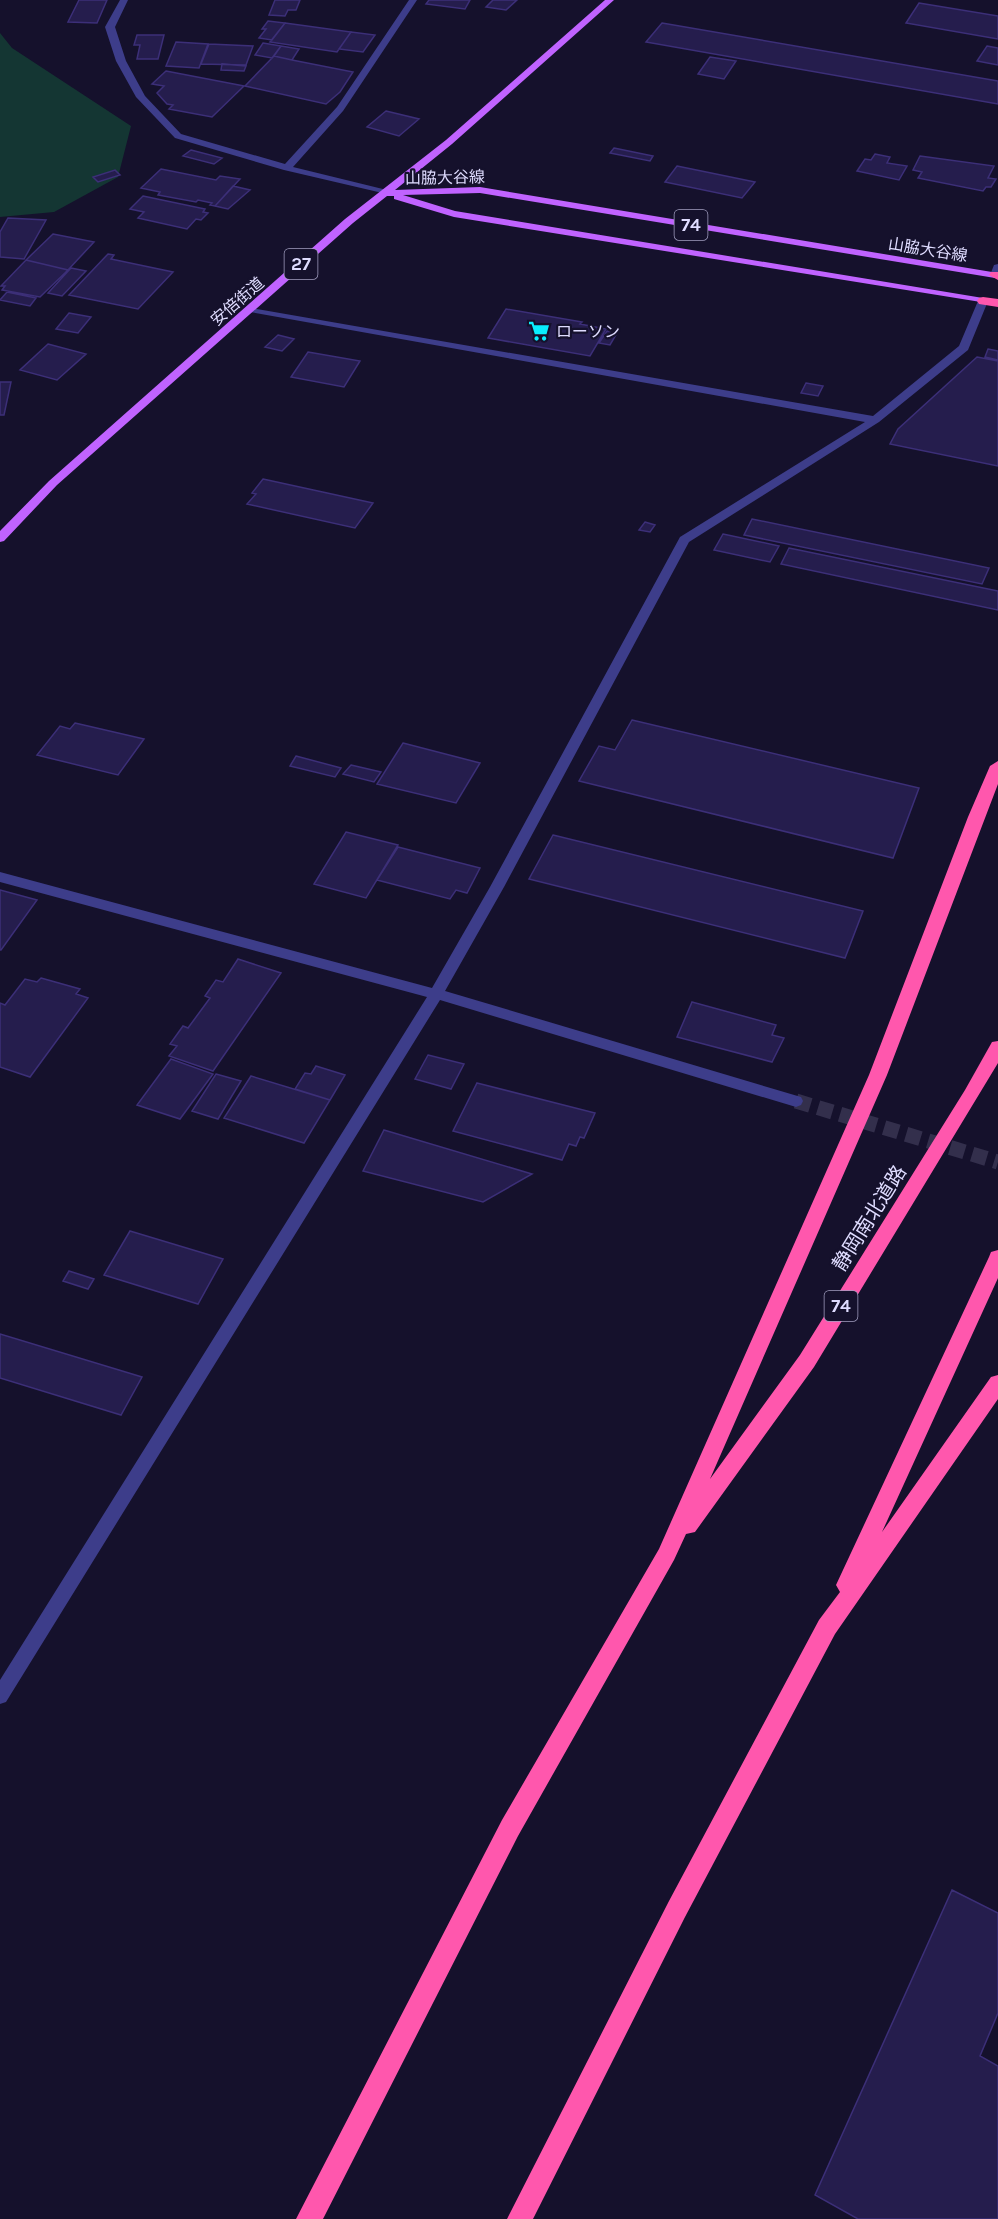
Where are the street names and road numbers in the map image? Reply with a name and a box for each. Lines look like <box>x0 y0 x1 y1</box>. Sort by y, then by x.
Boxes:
street label: 山脇大谷線 <box>405 167 485 188</box>
road number: 74 <box>674 210 708 240</box>
street label: 山脇大谷線 <box>887 234 969 265</box>
road number: 27 <box>284 249 318 279</box>
street label: 安倍街道 <box>207 273 268 330</box>
street label: 静岡南北道路 <box>828 1161 911 1275</box>
road number: 74 <box>824 1291 858 1321</box>

